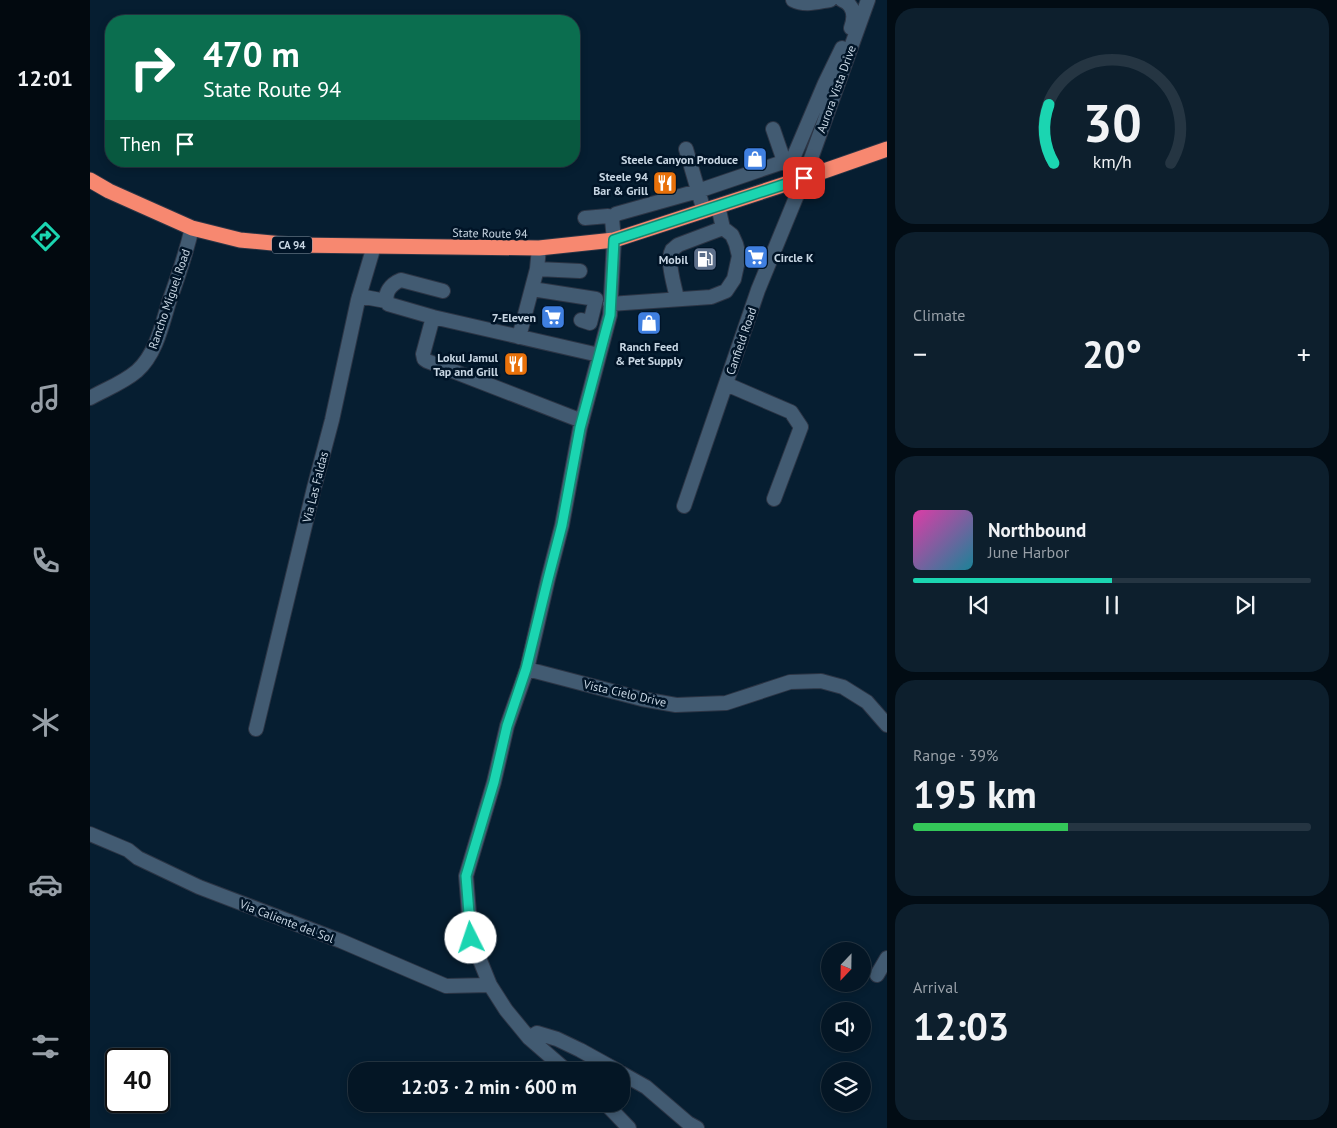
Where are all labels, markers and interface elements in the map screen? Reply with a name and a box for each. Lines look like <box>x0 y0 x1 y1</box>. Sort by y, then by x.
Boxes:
text: 470 m <box>203 31 300 77</box>
icon: right <box>120 35 185 100</box>
street label: Aurora Vista Drive <box>813 43 859 135</box>
text: 12:01 <box>17 64 73 92</box>
text: State Route 94 <box>203 75 341 103</box>
text: 30 <box>1083 89 1141 156</box>
icon: arrive <box>171 130 199 158</box>
text: Then <box>120 132 161 156</box>
shop icon: Steele Canyon Produce <box>742 146 768 172</box>
text: km/h <box>1092 150 1132 173</box>
place label: Steele Canyon Produce <box>621 152 738 167</box>
pin <box>783 157 825 199</box>
icon: arrive <box>790 164 818 192</box>
place label: Steele 94 Bar & Grill <box>593 169 648 198</box>
restaurant icon: Steele 94 Bar & Grill <box>652 170 678 196</box>
icon: directions <box>28 219 63 254</box>
street label: State Route 94 <box>452 225 528 241</box>
road number: CA 94 <box>272 236 312 254</box>
supermarket icon: Circle K <box>743 244 769 270</box>
fuel station icon: Mobil <box>692 246 718 272</box>
street label: Rancho Miguel Road <box>145 247 193 351</box>
place label: Circle K <box>774 250 814 265</box>
place label: Mobil <box>659 252 688 267</box>
supermarket icon: 7-Eleven <box>540 304 566 330</box>
street label: Canfield Road <box>722 305 760 377</box>
text: Climate <box>913 305 965 325</box>
place label: 7-Eleven <box>492 310 536 325</box>
shop icon: Ranch Feed & Pet Supply <box>636 310 662 336</box>
text: 20° <box>1082 329 1142 378</box>
text: − <box>913 335 927 372</box>
text: + <box>1297 335 1311 372</box>
place label: Ranch Feed & Pet Supply <box>615 339 683 368</box>
place label: Lokul Jamul Tap and Grill <box>433 350 498 379</box>
restaurant icon: Lokul Jamul Tap and Grill <box>503 351 529 377</box>
icon: music <box>28 381 63 416</box>
street label: Via Las Faldas <box>299 450 331 525</box>
text: Northbound <box>988 518 1086 542</box>
text: June Harbor <box>988 542 1069 562</box>
icon: phone <box>28 543 63 578</box>
icon: previous <box>965 591 993 619</box>
icon: pause <box>1098 591 1126 619</box>
icon: next <box>1231 591 1259 619</box>
street label: Vista Cielo Drive <box>581 676 668 710</box>
icon: climate <box>28 705 63 740</box>
text: Range · 39% <box>913 745 998 765</box>
text: 195 km <box>913 769 1037 818</box>
icon: car <box>28 867 63 902</box>
street label: Via Caliente del Sol <box>237 896 337 946</box>
position arrow <box>444 911 496 963</box>
north arrow <box>821 942 871 992</box>
map controls <box>821 942 871 1112</box>
text: Arrival <box>913 977 958 997</box>
text: 12:03 <box>913 1001 1009 1050</box>
button: sound <box>821 1002 871 1052</box>
icon: filters <box>28 1029 63 1064</box>
speed limit sign: 40 <box>105 1048 170 1113</box>
button: layers <box>821 1062 871 1112</box>
text: 12:03 · 2 min · 600 m <box>401 1075 577 1099</box>

